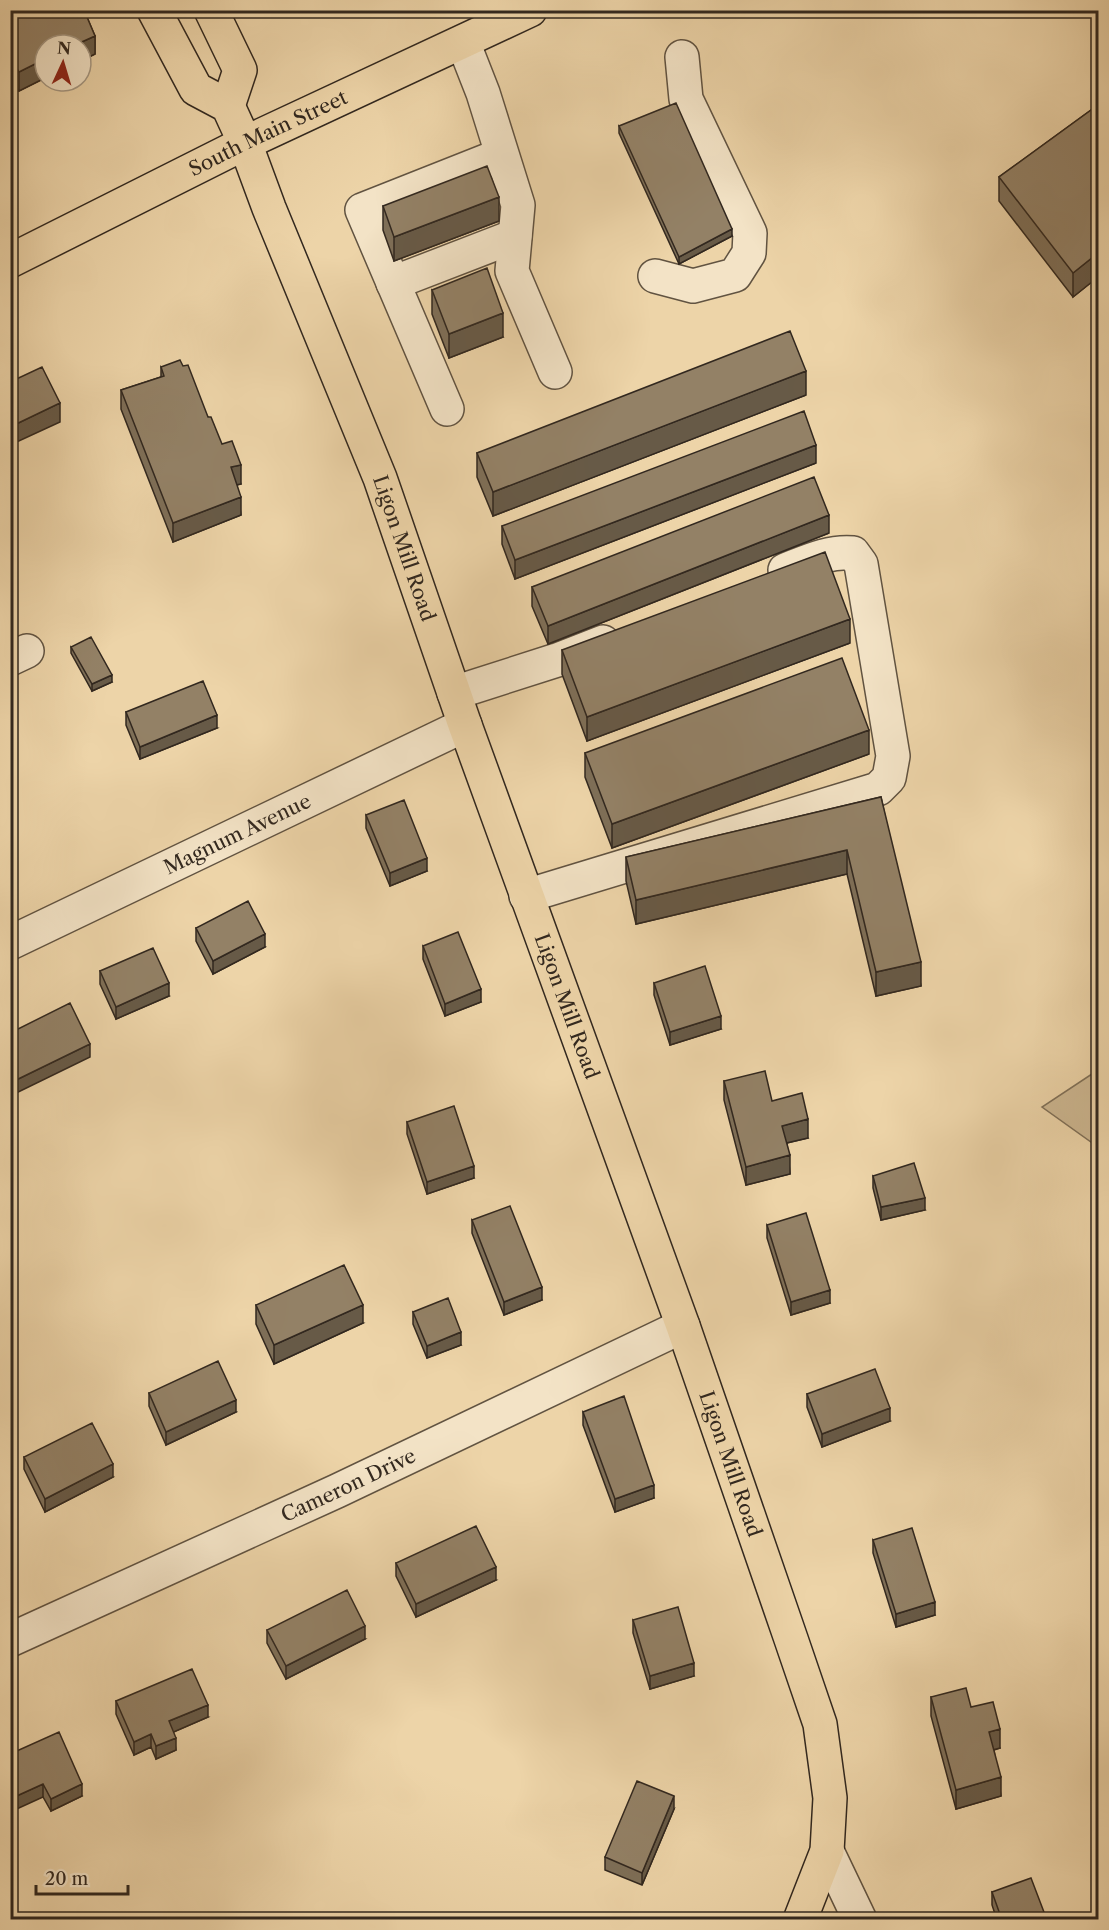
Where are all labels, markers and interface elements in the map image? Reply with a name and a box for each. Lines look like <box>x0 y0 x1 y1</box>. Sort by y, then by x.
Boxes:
north arrow <box>33 33 93 93</box>
text: N <box>56 38 72 59</box>
street label: South Main Street <box>185 85 351 181</box>
street label: Ligon Mill Road <box>368 472 440 624</box>
street label: Magnum Avenue <box>160 789 315 880</box>
street label: Ligon Mill Road <box>530 930 604 1082</box>
street label: Ligon Mill Road <box>694 1388 767 1540</box>
street label: Cameron Drive <box>277 1443 420 1527</box>
scale bar <box>36 1858 128 1896</box>
text: 20 m <box>45 1868 89 1890</box>

